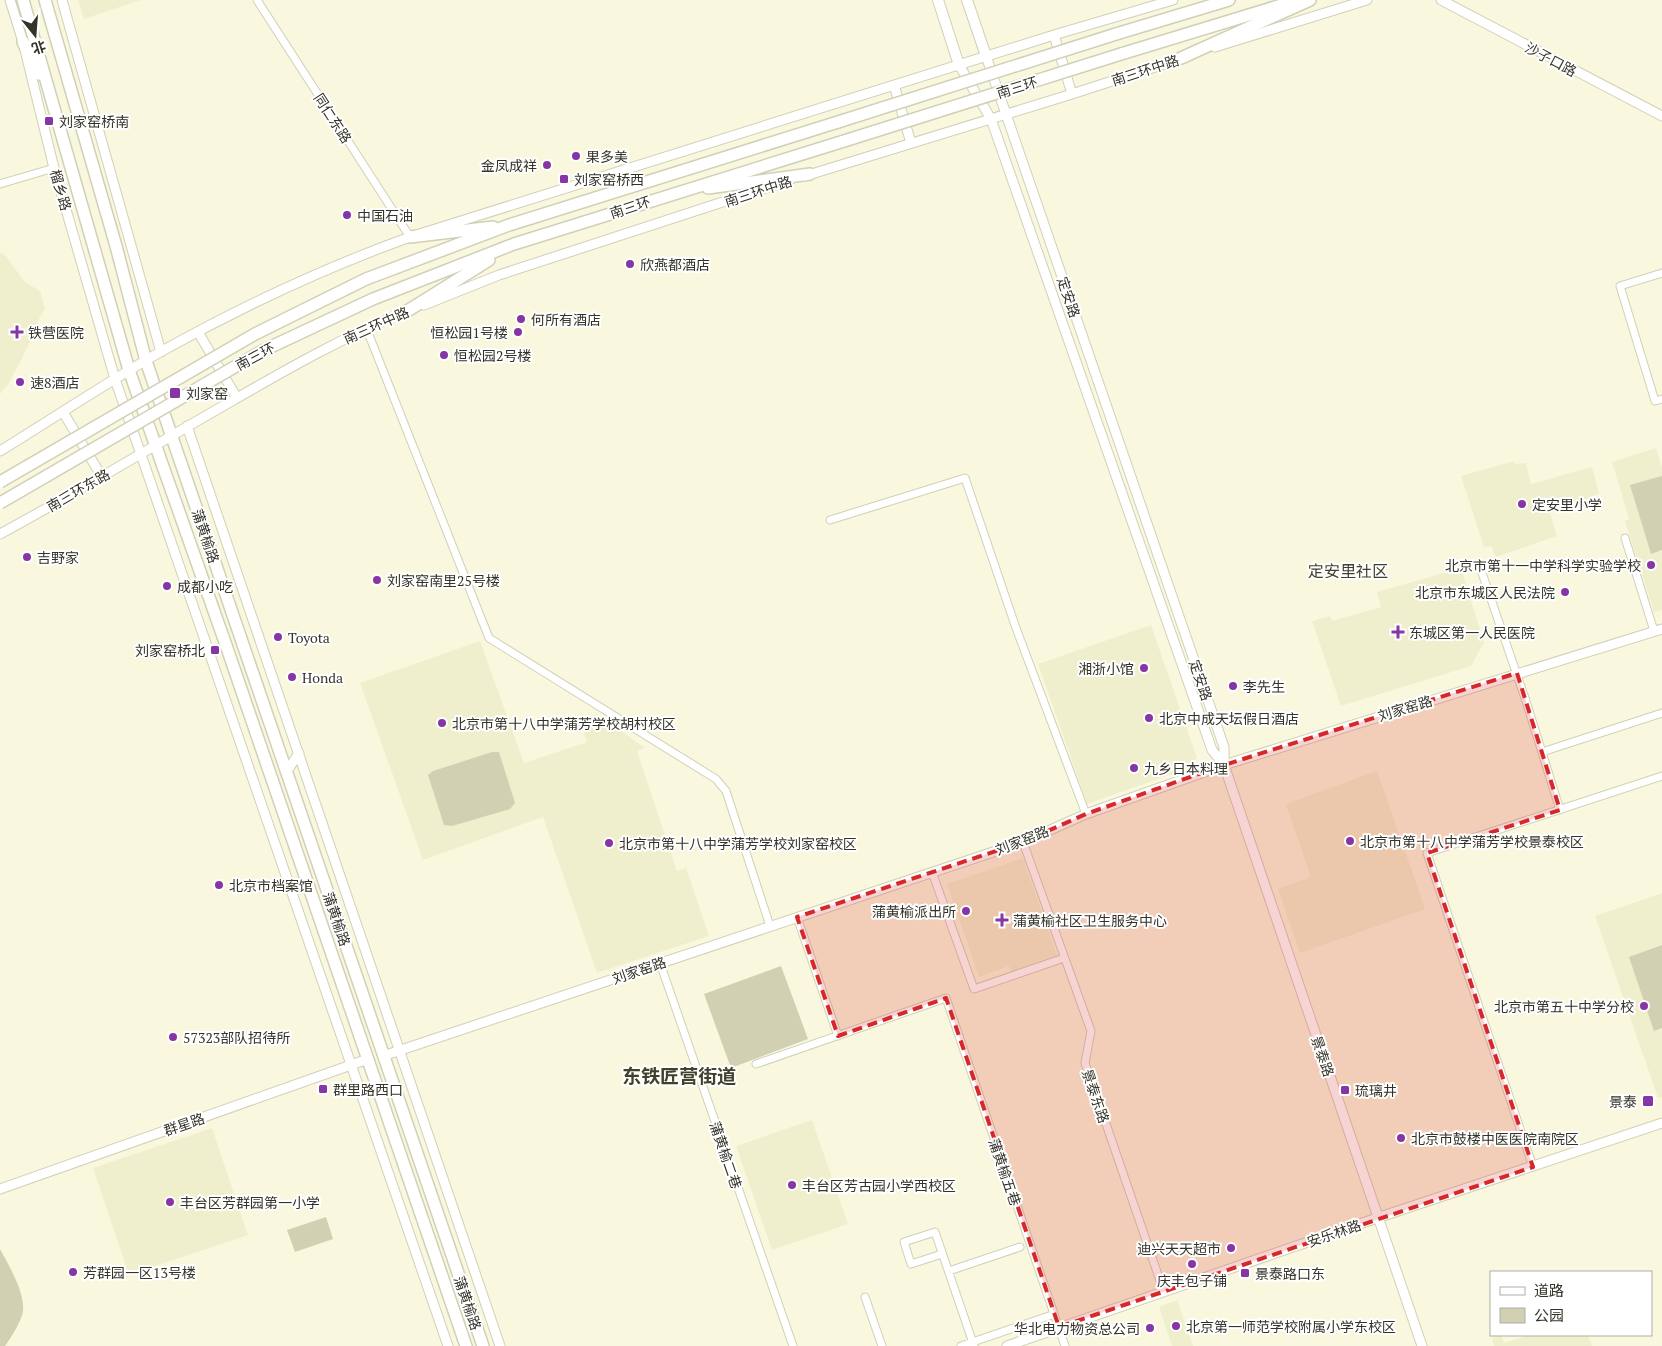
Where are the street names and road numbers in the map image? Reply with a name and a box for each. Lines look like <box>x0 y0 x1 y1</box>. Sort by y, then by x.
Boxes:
street label: 沙子口路 <box>1522 37 1580 81</box>
street label: 南三环中路 <box>1109 50 1181 90</box>
street label: 南三环 <box>994 72 1040 102</box>
street label: 同仁东路 <box>310 89 356 147</box>
street label: 榴乡路 <box>46 167 76 213</box>
street label: 南三环中路 <box>722 171 794 211</box>
street label: 南三环 <box>607 191 653 223</box>
street label: 定安路 <box>1053 274 1085 320</box>
street label: 南三环中路 <box>340 302 412 348</box>
street label: 南三环 <box>232 338 278 374</box>
street label: 南三环东路 <box>43 464 113 516</box>
street label: 蒲黄榆路 <box>188 506 224 566</box>
street label: 定安路 <box>1185 657 1217 703</box>
street label: 刘家窑路 <box>1375 691 1435 725</box>
street label: 刘家窑路 <box>992 821 1052 859</box>
street label: 蒲黄榆路 <box>319 889 355 949</box>
street label: 刘家窑路 <box>609 952 669 988</box>
street label: 景泰路 <box>1307 1033 1339 1079</box>
street label: 景泰东路 <box>1078 1066 1114 1126</box>
street label: 群星路 <box>161 1108 207 1140</box>
street label: 蒲黄榆二巷 <box>706 1119 746 1191</box>
street label: 蒲黄榆五巷 <box>985 1136 1025 1208</box>
street label: 安乐林路 <box>1304 1215 1364 1251</box>
street label: 蒲黄榆路 <box>450 1273 486 1333</box>

